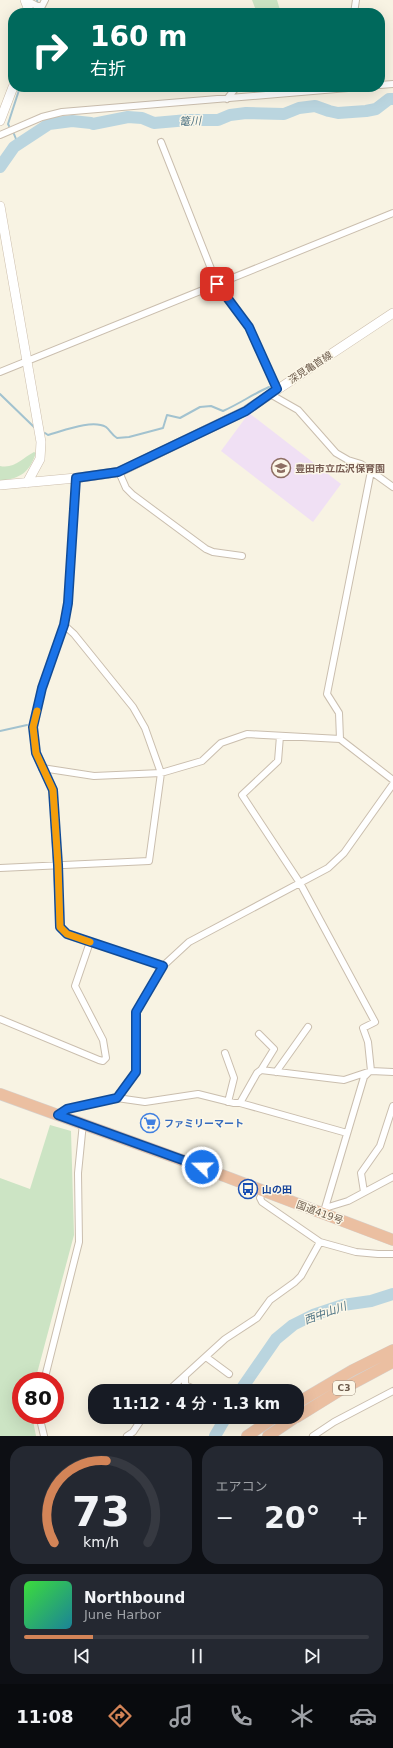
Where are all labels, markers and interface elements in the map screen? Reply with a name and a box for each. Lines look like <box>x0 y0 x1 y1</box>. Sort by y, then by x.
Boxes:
text: 160 m <box>90 20 187 53</box>
icon: right <box>24 24 76 76</box>
text: 右折 <box>90 58 126 79</box>
water label: 篭川 <box>179 114 202 129</box>
pin <box>200 267 234 301</box>
icon: arrive <box>206 273 228 295</box>
street label: 深見亀首線 <box>286 349 334 386</box>
school or university icon: 豊田市立広沢保育園 <box>270 457 292 479</box>
place label: 豊田市立広沢保育園 <box>295 463 385 474</box>
supermarket icon: ファミリーマート <box>139 1112 161 1134</box>
place label: ファミリーマート <box>164 1118 244 1129</box>
position arrow <box>181 1146 223 1188</box>
bus stop icon: 山の田 <box>237 1178 259 1200</box>
place label: 山の田 <box>262 1184 292 1195</box>
street label: 国道419号 <box>295 1199 345 1226</box>
water label: 西中山川 <box>302 1299 349 1327</box>
speed limit sign: 80 <box>12 1372 64 1424</box>
road number: C3 <box>333 1381 355 1395</box>
text: 11:12 · 4 分 · 1.3 km <box>112 1395 280 1413</box>
text: エアコン <box>216 1479 268 1494</box>
text: 73 <box>72 1487 130 1536</box>
text: 20° <box>264 1500 321 1535</box>
text: − <box>216 1505 234 1530</box>
text: + <box>351 1505 369 1530</box>
text: km/h <box>83 1534 119 1550</box>
text: Northbound <box>84 1589 185 1607</box>
text: June Harbor <box>84 1607 161 1622</box>
icon: previous <box>71 1645 93 1667</box>
icon: pause <box>186 1645 208 1667</box>
icon: next <box>301 1645 323 1667</box>
icon: directions <box>106 1702 134 1730</box>
icon: music <box>167 1702 195 1730</box>
icon: phone <box>227 1702 255 1730</box>
icon: climate <box>288 1702 316 1730</box>
icon: car <box>349 1702 377 1730</box>
text: 11:08 <box>16 1706 74 1727</box>

